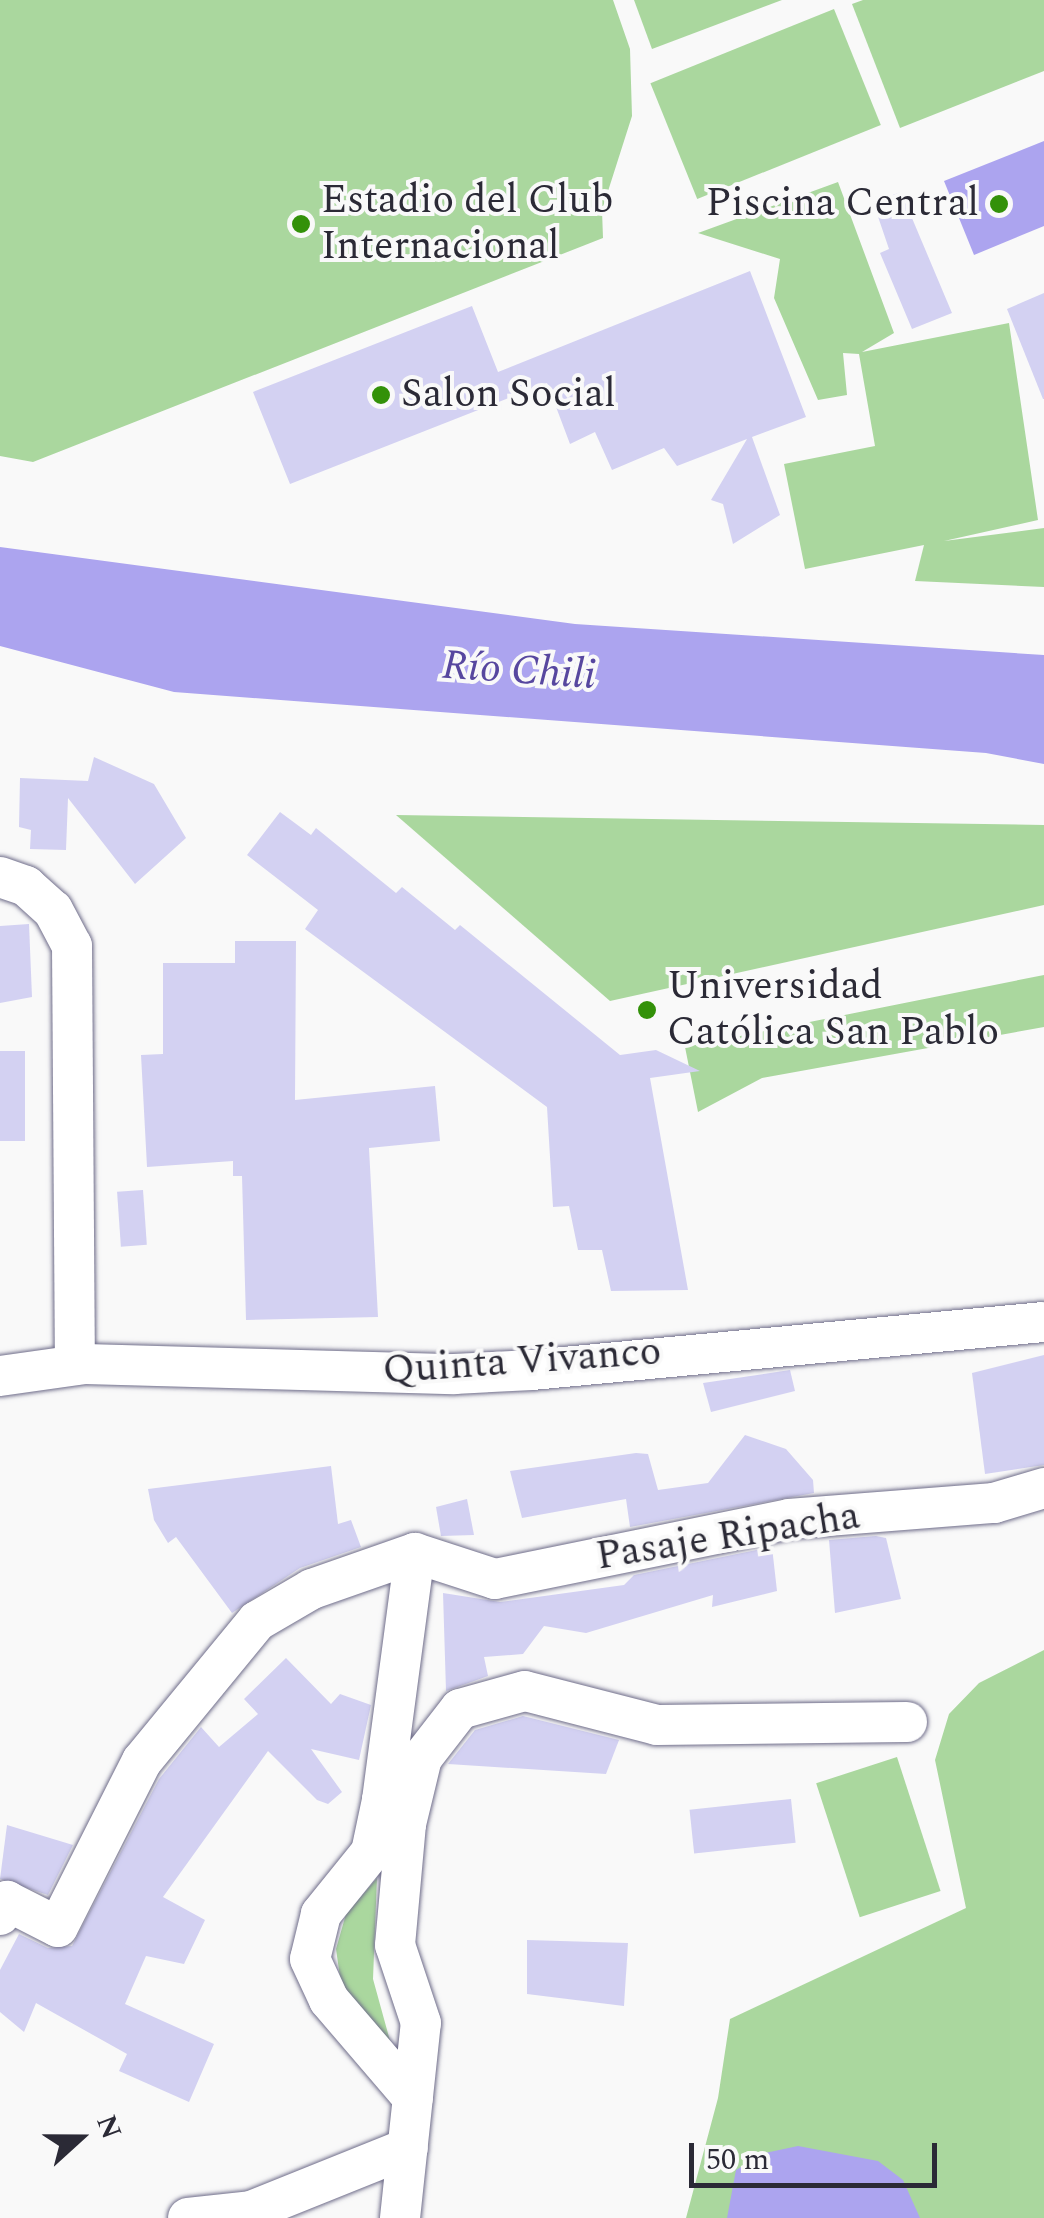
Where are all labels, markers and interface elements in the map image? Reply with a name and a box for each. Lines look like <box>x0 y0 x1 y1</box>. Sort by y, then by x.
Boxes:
place label: Estadio del Club Internacional <box>321 177 613 271</box>
place label: Piscina Central <box>706 180 979 228</box>
marker: Piscina Central <box>988 193 1010 215</box>
marker: Estadio del Club Internacional <box>290 213 312 235</box>
place label: Salon Social <box>401 371 616 419</box>
marker: Salon Social <box>370 384 392 406</box>
water label: Río Chili <box>440 640 598 702</box>
place label: Universidad Católica San Pablo <box>667 963 999 1057</box>
marker: Universidad Católica San Pablo <box>636 999 658 1021</box>
street label: Quinta Vivanco <box>381 1328 663 1396</box>
street label: Pasaje Ripacha <box>593 1492 863 1582</box>
north arrow <box>30 2088 130 2188</box>
text: N <box>84 2109 133 2145</box>
scale bar <box>694 2123 942 2185</box>
text: 50 m <box>706 2137 769 2183</box>

